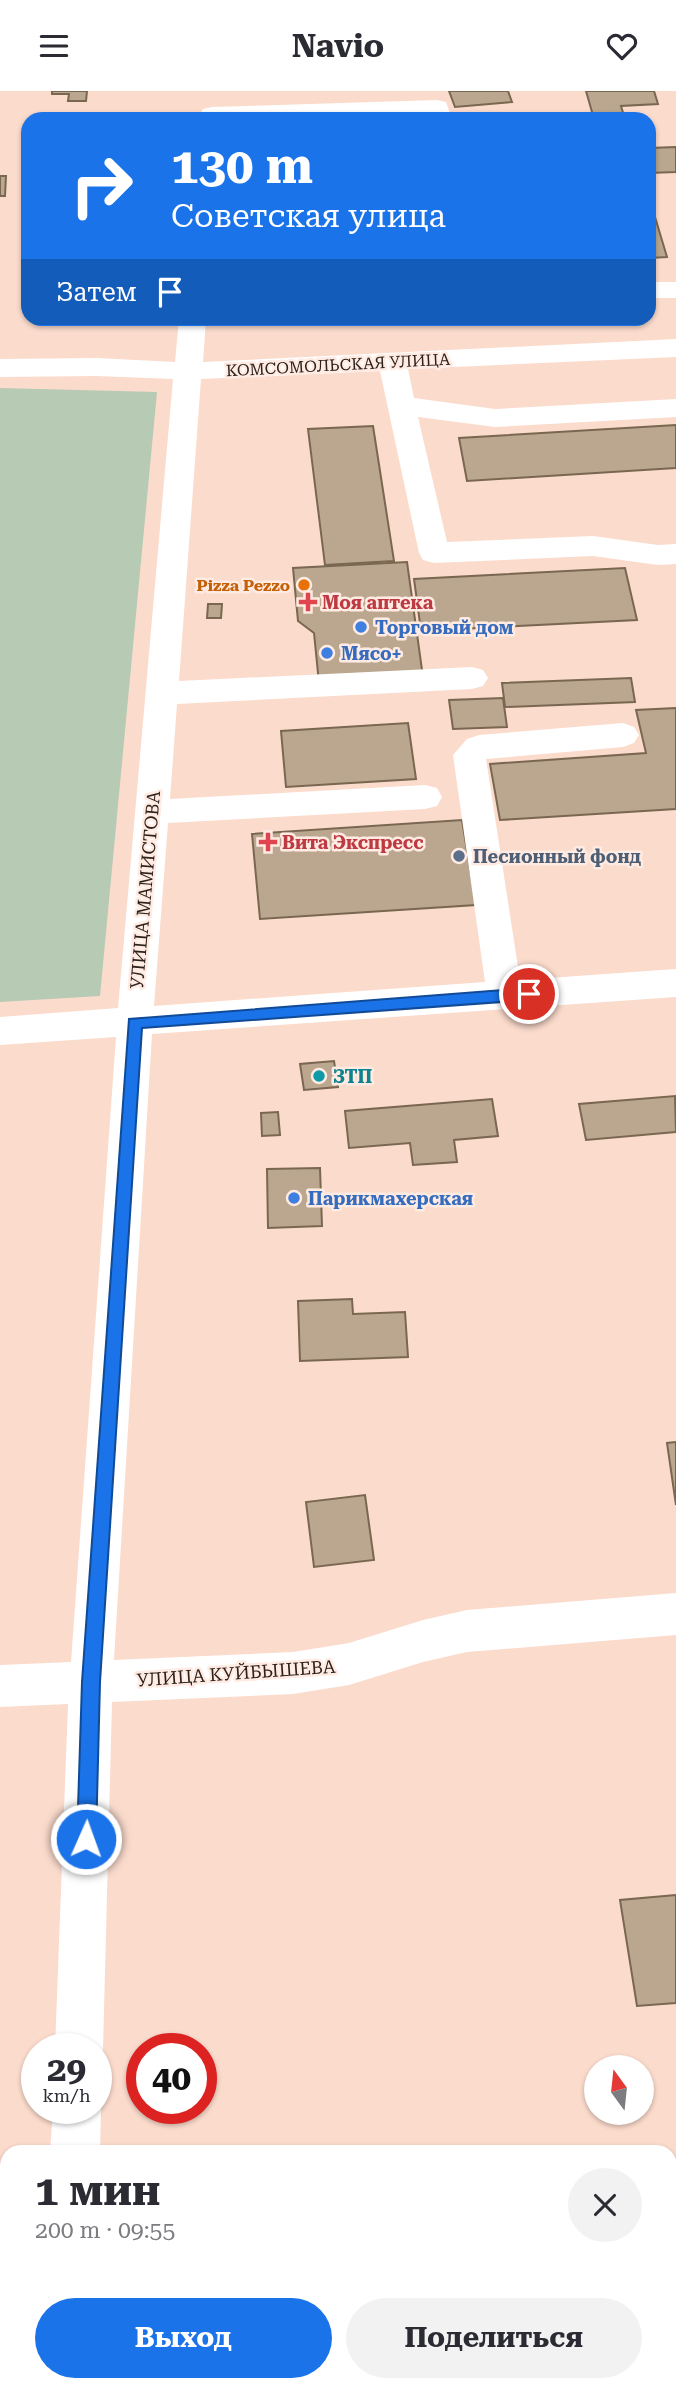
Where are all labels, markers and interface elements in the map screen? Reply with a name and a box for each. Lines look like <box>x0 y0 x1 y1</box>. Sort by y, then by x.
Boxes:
icon: menu <box>35 27 73 65</box>
text: Navio <box>292 27 384 65</box>
icon: heart <box>603 27 641 65</box>
text: 130 m <box>171 138 313 195</box>
icon: right <box>56 140 147 231</box>
text: Советская улица <box>171 197 446 235</box>
icon: arrive <box>151 273 189 311</box>
text: Затем <box>56 277 137 307</box>
street label: КОМСОМОЛЬСКАЯ УЛИЦА <box>225 350 451 380</box>
place label: Pizza Pezzo <box>197 576 290 595</box>
marker: Pizza Pezzo <box>296 577 312 593</box>
place label: Моя аптека <box>322 592 434 613</box>
marker: Моя аптека <box>300 594 316 610</box>
place label: Торговый дом <box>375 617 514 638</box>
marker: Торговый дом <box>353 619 369 635</box>
place label: Мясо+ <box>341 643 402 664</box>
marker: Мясо+ <box>319 645 335 661</box>
street label: УЛИЦА МАМИСТОВА <box>126 790 164 990</box>
place label: Вита Экспресс <box>282 832 424 853</box>
marker: Вита Экспресс <box>260 834 276 850</box>
place label: Песионный фонд <box>473 846 642 867</box>
marker: Песионный фонд <box>451 848 467 864</box>
pin <box>499 964 559 1024</box>
icon: arrive <box>510 975 548 1013</box>
place label: ЗТП <box>333 1066 373 1087</box>
marker: ЗТП <box>311 1068 327 1084</box>
place label: Парикмахерская <box>308 1188 473 1209</box>
marker: Парикмахерская <box>286 1190 302 1206</box>
street label: УЛИЦА КУЙБЫШЕВА <box>136 1656 336 1690</box>
position arrow <box>49 1802 123 1876</box>
speed limit sign: 40 <box>126 2033 217 2124</box>
text: 29 <box>47 2049 86 2090</box>
north arrow <box>584 2055 654 2125</box>
map controls <box>584 2055 654 2125</box>
text: km/h <box>42 2085 91 2106</box>
text: 1 мин <box>35 2166 160 2215</box>
button: close <box>568 2168 642 2242</box>
text: 200 m · 09:55 <box>35 2217 175 2244</box>
button: Выход <box>35 2298 332 2378</box>
button: Поделиться <box>346 2298 642 2378</box>

